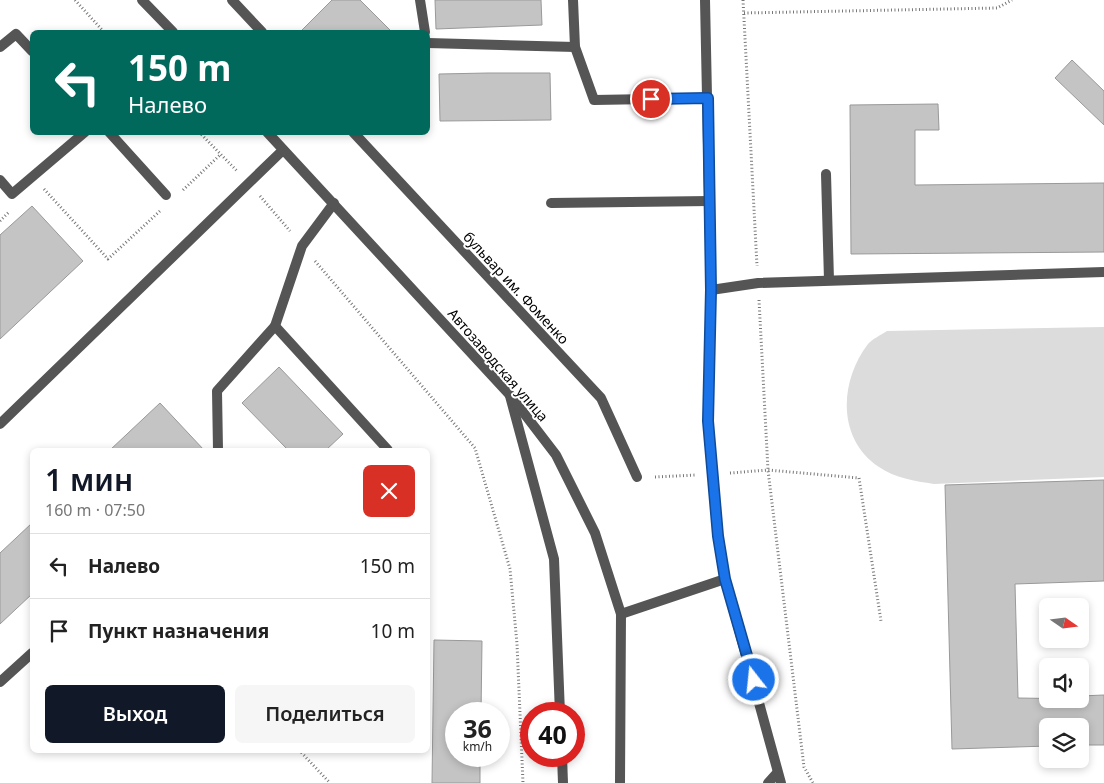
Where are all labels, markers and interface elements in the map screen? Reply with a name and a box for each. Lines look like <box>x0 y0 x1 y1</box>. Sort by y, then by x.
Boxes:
text: 150 m <box>128 44 231 91</box>
icon: left <box>45 50 110 115</box>
pin <box>630 78 672 120</box>
icon: arrive <box>637 85 665 113</box>
text: Налево <box>128 89 207 119</box>
street label: бульвар им. Фоменко <box>459 227 573 348</box>
street label: Автозаводская улица <box>444 304 553 425</box>
text: 1 мин <box>45 459 133 500</box>
button: close <box>363 465 415 517</box>
text: 160 m · 07:50 <box>45 499 145 521</box>
icon: left <box>45 552 73 580</box>
text: Налево <box>88 553 160 579</box>
text: 150 m <box>360 553 415 579</box>
north arrow <box>1039 598 1089 648</box>
map controls <box>1039 598 1089 768</box>
icon: arrive <box>45 617 73 645</box>
text: Пункт назначения <box>88 618 269 644</box>
text: 10 m <box>371 618 415 644</box>
position arrow <box>727 653 779 705</box>
button: sound <box>1039 658 1089 708</box>
button: Выход <box>45 685 225 743</box>
button: Поделиться <box>235 685 415 743</box>
speed limit sign: 40 <box>520 702 585 767</box>
text: 36 <box>463 711 492 745</box>
button: layers <box>1039 718 1089 768</box>
text: km/h <box>463 738 492 755</box>

